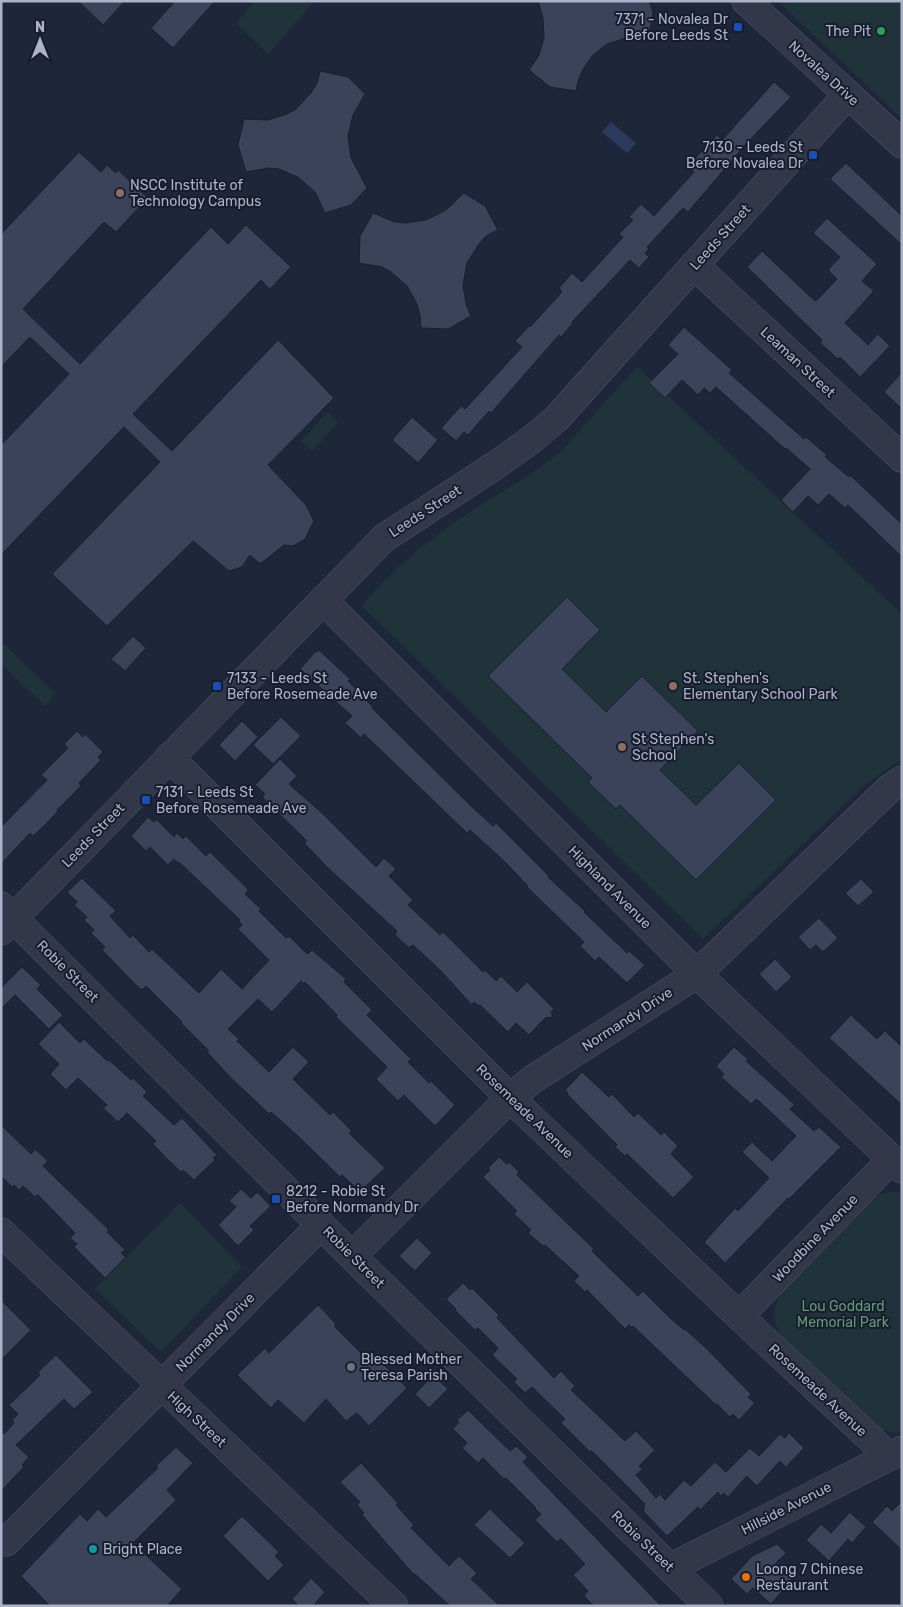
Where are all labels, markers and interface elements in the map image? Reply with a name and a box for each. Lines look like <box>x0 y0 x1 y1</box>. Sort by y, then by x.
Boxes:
place label: 7371 - Novalea Dr Before Leeds St <box>616 11 729 44</box>
north arrow <box>15 15 65 65</box>
text: N <box>35 19 45 36</box>
marker: 7371 - Novalea Dr Before Leeds St <box>732 21 744 33</box>
place label: The Pit <box>826 23 872 40</box>
marker: The Pit <box>875 25 887 37</box>
street label: Novalea Drive <box>785 37 862 109</box>
place label: 7130 - Leeds St Before Novalea Dr <box>686 139 804 172</box>
marker: 7130 - Leeds St Before Novalea Dr <box>807 149 819 161</box>
place label: NSCC Institute of Technology Campus <box>130 177 261 210</box>
marker: NSCC Institute of Technology Campus <box>114 187 126 199</box>
street label: Leeds Street <box>686 200 755 274</box>
street label: Leaman Street <box>757 323 839 402</box>
street label: Leeds Street <box>386 481 465 541</box>
place label: 7133 - Leeds St Before Rosemeade Ave <box>227 670 378 703</box>
place label: St. Stephen's Elementary School Park <box>683 670 838 703</box>
marker: 7133 - Leeds St Before Rosemeade Ave <box>211 680 223 692</box>
marker: St. Stephen's Elementary School Park <box>667 680 679 692</box>
place label: St Stephen's School <box>632 731 714 764</box>
marker: St Stephen's School <box>616 741 628 753</box>
place label: 7131 - Leeds St Before Rosemeade Ave <box>156 784 307 817</box>
marker: 7131 - Leeds St Before Rosemeade Ave <box>140 794 152 806</box>
street label: Leeds Street <box>58 799 129 871</box>
street label: Highland Avenue <box>565 842 655 932</box>
street label: Robie Street <box>33 937 103 1006</box>
street label: Normandy Drive <box>579 984 676 1055</box>
street label: Rosemeade Avenue <box>473 1061 577 1162</box>
place label: 8212 - Robie St Before Normandy Dr <box>286 1183 419 1216</box>
street label: Woodbine Avenue <box>769 1191 862 1286</box>
marker: 8212 - Robie St Before Normandy Dr <box>270 1193 282 1205</box>
street label: Robie Street <box>319 1223 389 1292</box>
street label: Normandy Drive <box>172 1289 258 1375</box>
park label: Lou Goddard Memorial Park <box>797 1298 890 1331</box>
street label: Rosemeade Avenue <box>765 1340 871 1440</box>
place label: Blessed Mother Teresa Parish <box>361 1351 462 1384</box>
marker: Blessed Mother Teresa Parish <box>345 1361 357 1373</box>
street label: High Street <box>164 1388 230 1451</box>
street label: Hillside Avenue <box>738 1478 834 1538</box>
street label: Robie Street <box>608 1507 678 1576</box>
place label: Bright Place <box>103 1541 183 1558</box>
marker: Bright Place <box>87 1543 99 1555</box>
place label: Loong 7 Chinese Restaurant <box>756 1561 863 1594</box>
marker: Loong 7 Chinese Restaurant <box>740 1571 752 1583</box>

